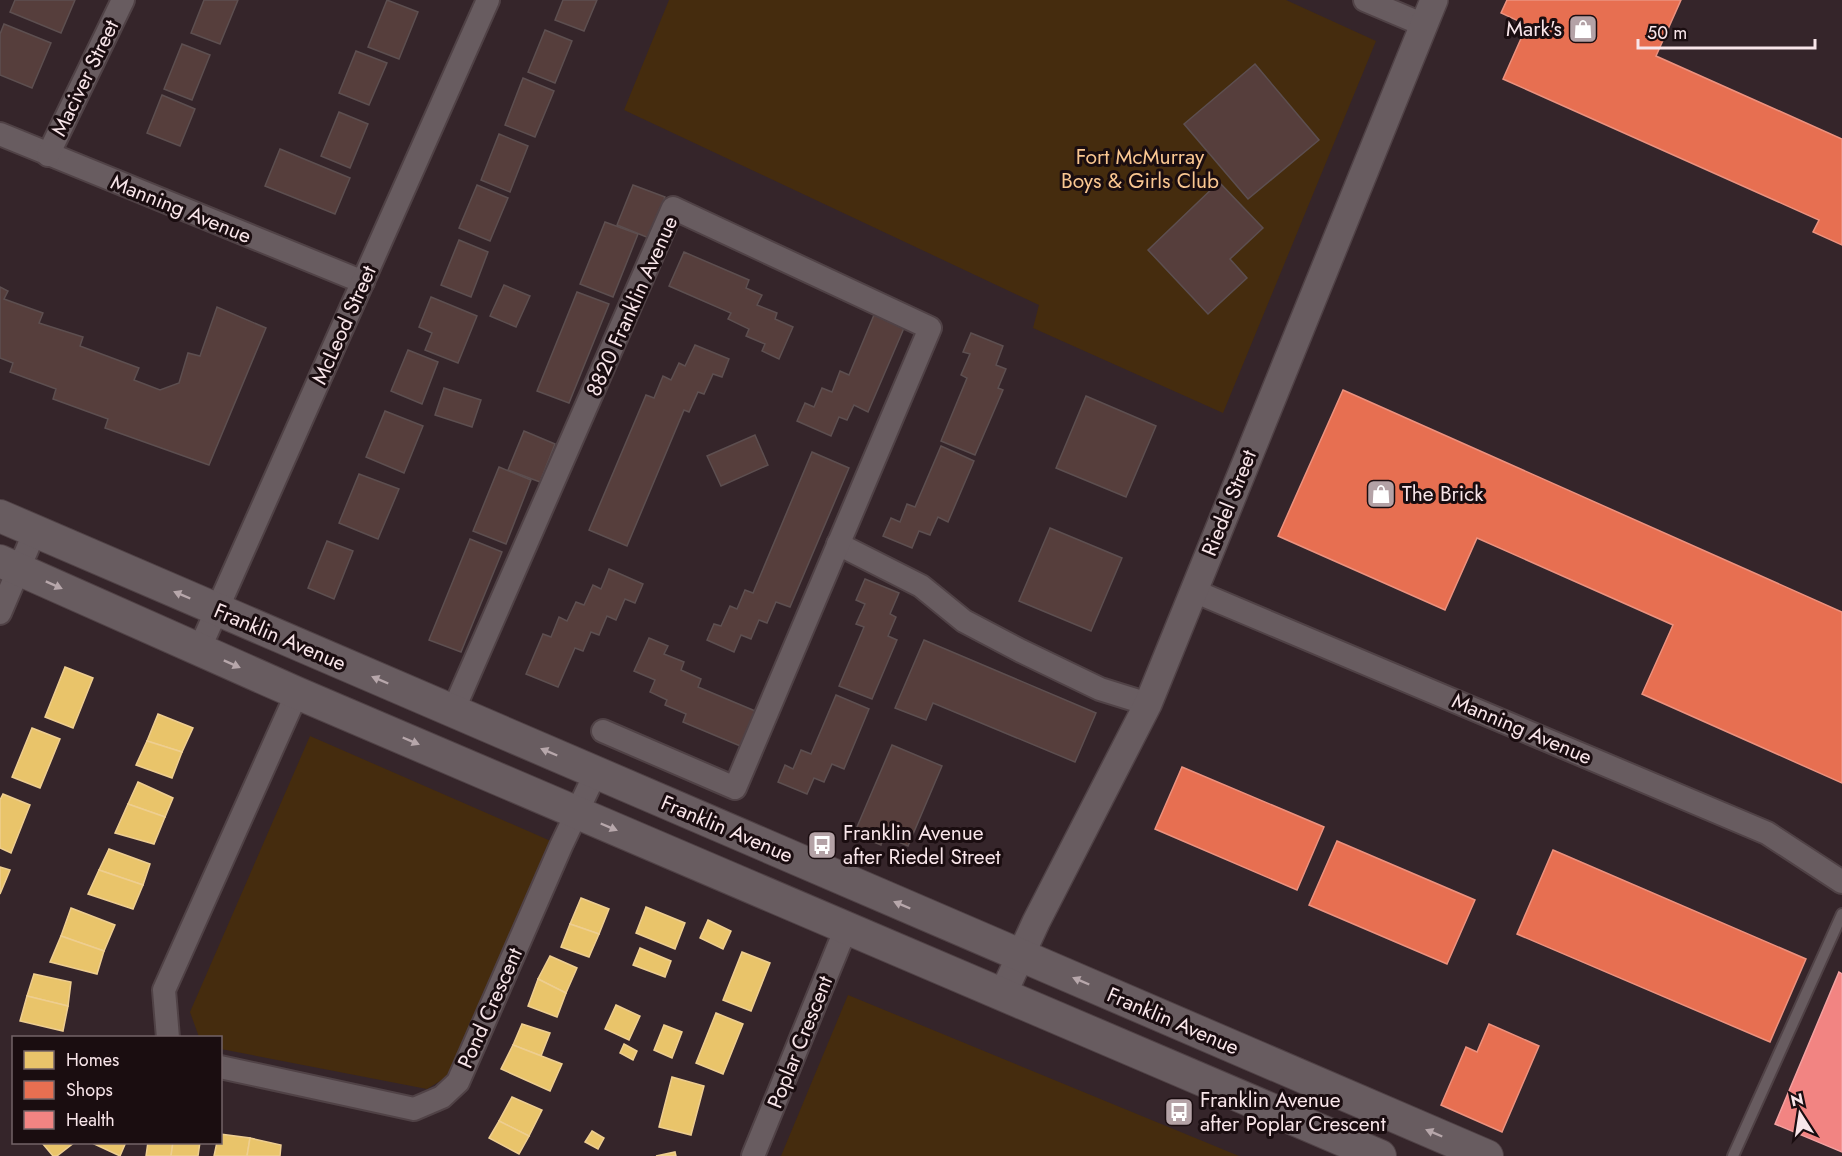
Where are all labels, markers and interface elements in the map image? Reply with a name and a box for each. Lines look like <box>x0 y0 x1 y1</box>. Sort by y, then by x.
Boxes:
scale bar <box>1638 12 1815 50</box>
shop icon: Mark's <box>1567 13 1599 45</box>
place label: Mark's <box>1506 14 1562 44</box>
street label: Maciver Street <box>44 15 126 141</box>
text: 50 m <box>1647 20 1687 46</box>
park label: Fort McMurray Boys & Girls Club <box>1061 142 1219 196</box>
street label: Manning Avenue <box>106 167 256 251</box>
street label: 8820 Franklin Avenue <box>579 211 685 401</box>
street label: McLeod Street <box>304 261 384 389</box>
street label: Riedel Street <box>1194 445 1264 561</box>
shop icon: The Brick <box>1365 478 1397 510</box>
place label: The Brick <box>1402 479 1484 509</box>
one-way arrow <box>45 580 62 589</box>
one-way arrow <box>172 590 190 600</box>
street label: Franklin Avenue <box>209 596 351 678</box>
one-way arrow <box>223 659 241 669</box>
one-way arrow <box>371 675 389 685</box>
street label: Manning Avenue <box>1447 686 1597 772</box>
one-way arrow <box>402 737 420 746</box>
one-way arrow <box>540 747 558 756</box>
street label: Franklin Avenue <box>656 788 798 870</box>
place label: Franklin Avenue after Riedel Street <box>843 818 1001 872</box>
one-way arrow <box>601 822 619 832</box>
bus stop icon: Franklin Avenue after Riedel Street <box>806 829 838 861</box>
one-way arrow <box>893 900 910 909</box>
street label: Pond Crescent <box>450 943 530 1073</box>
street label: Poplar Crescent <box>760 971 840 1113</box>
one-way arrow <box>1072 977 1089 986</box>
street label: Franklin Avenue <box>1102 980 1244 1062</box>
legend <box>12 1036 222 1144</box>
text: Homes <box>66 1047 119 1073</box>
text: Shops <box>66 1077 113 1103</box>
north arrow <box>1770 1084 1830 1144</box>
place label: Franklin Avenue after Poplar Crescent <box>1200 1085 1386 1139</box>
text: N <box>1788 1087 1806 1112</box>
bus stop icon: Franklin Avenue after Poplar Crescent <box>1163 1096 1195 1128</box>
text: Health <box>66 1107 115 1133</box>
one-way arrow <box>1424 1128 1442 1138</box>

